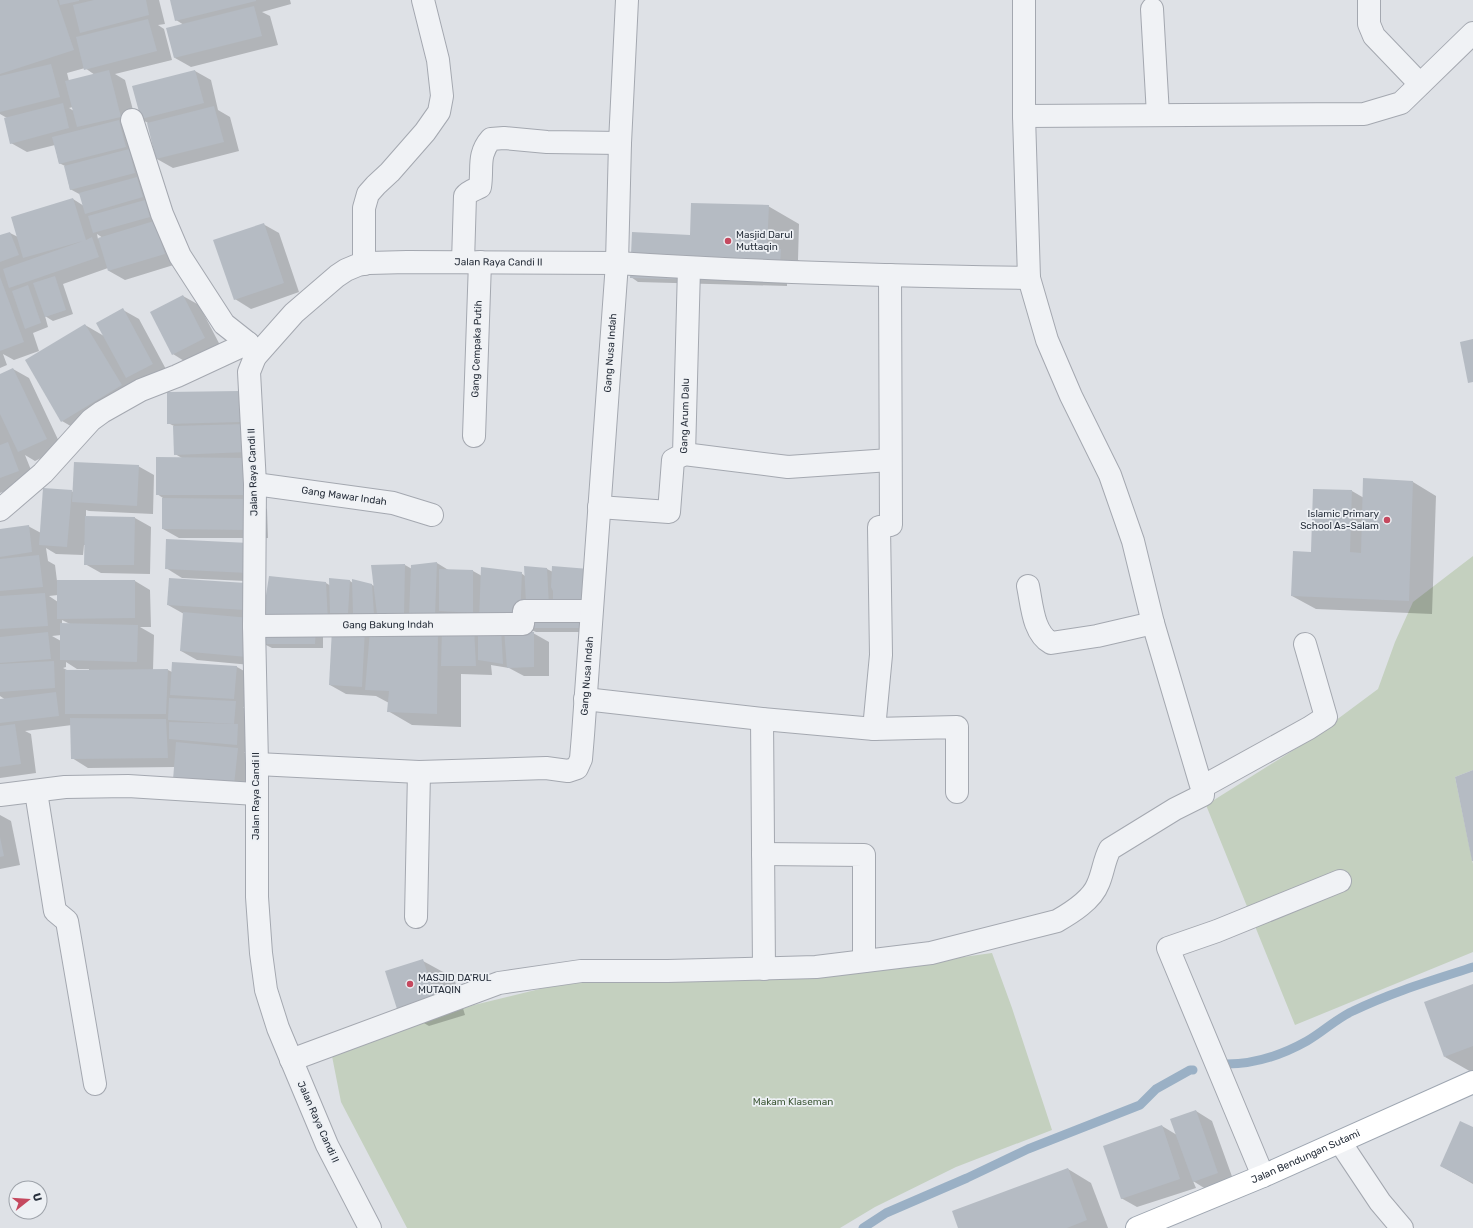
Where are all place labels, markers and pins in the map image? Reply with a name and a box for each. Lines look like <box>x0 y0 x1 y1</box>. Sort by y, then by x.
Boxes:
place label: Masjid Darul Muttaqin <box>736 229 793 253</box>
marker: Masjid Darul Muttaqin <box>723 236 733 246</box>
place label: Islamic Primary School As-Salam <box>1300 508 1379 532</box>
marker: Islamic Primary School As-Salam <box>1382 515 1392 525</box>
place label: MASJID DA'RUL MUTAQIN <box>418 972 492 996</box>
marker: MASJID DA'RUL MUTAQIN <box>405 979 415 989</box>

